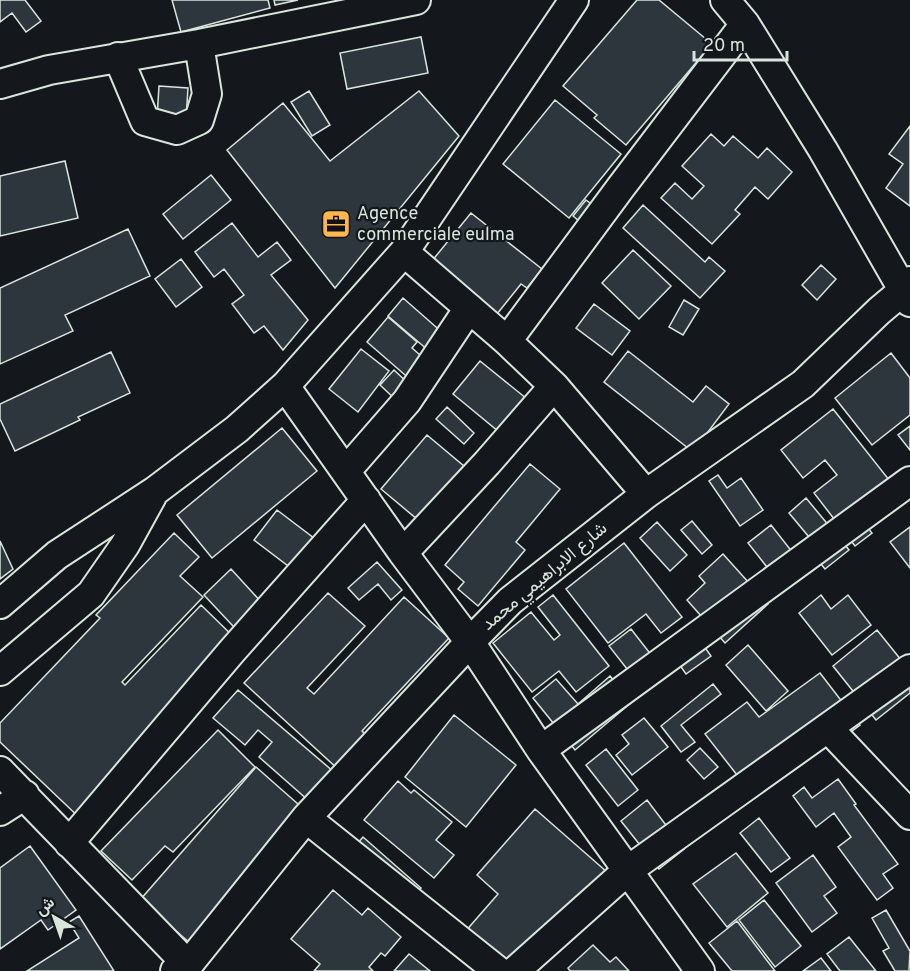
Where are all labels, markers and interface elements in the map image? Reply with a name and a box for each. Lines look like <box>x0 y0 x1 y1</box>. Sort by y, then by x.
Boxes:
scale bar <box>694 24 787 62</box>
text: 20 m <box>703 35 745 58</box>
place label: Agence commerciale eulma <box>357 203 515 247</box>
office icon: Agence commerciale eulma <box>320 208 352 240</box>
street label: شارع الابراهيمي محمد <box>477 518 614 638</box>
north arrow <box>24 887 84 947</box>
text: ش <box>32 893 59 921</box>

